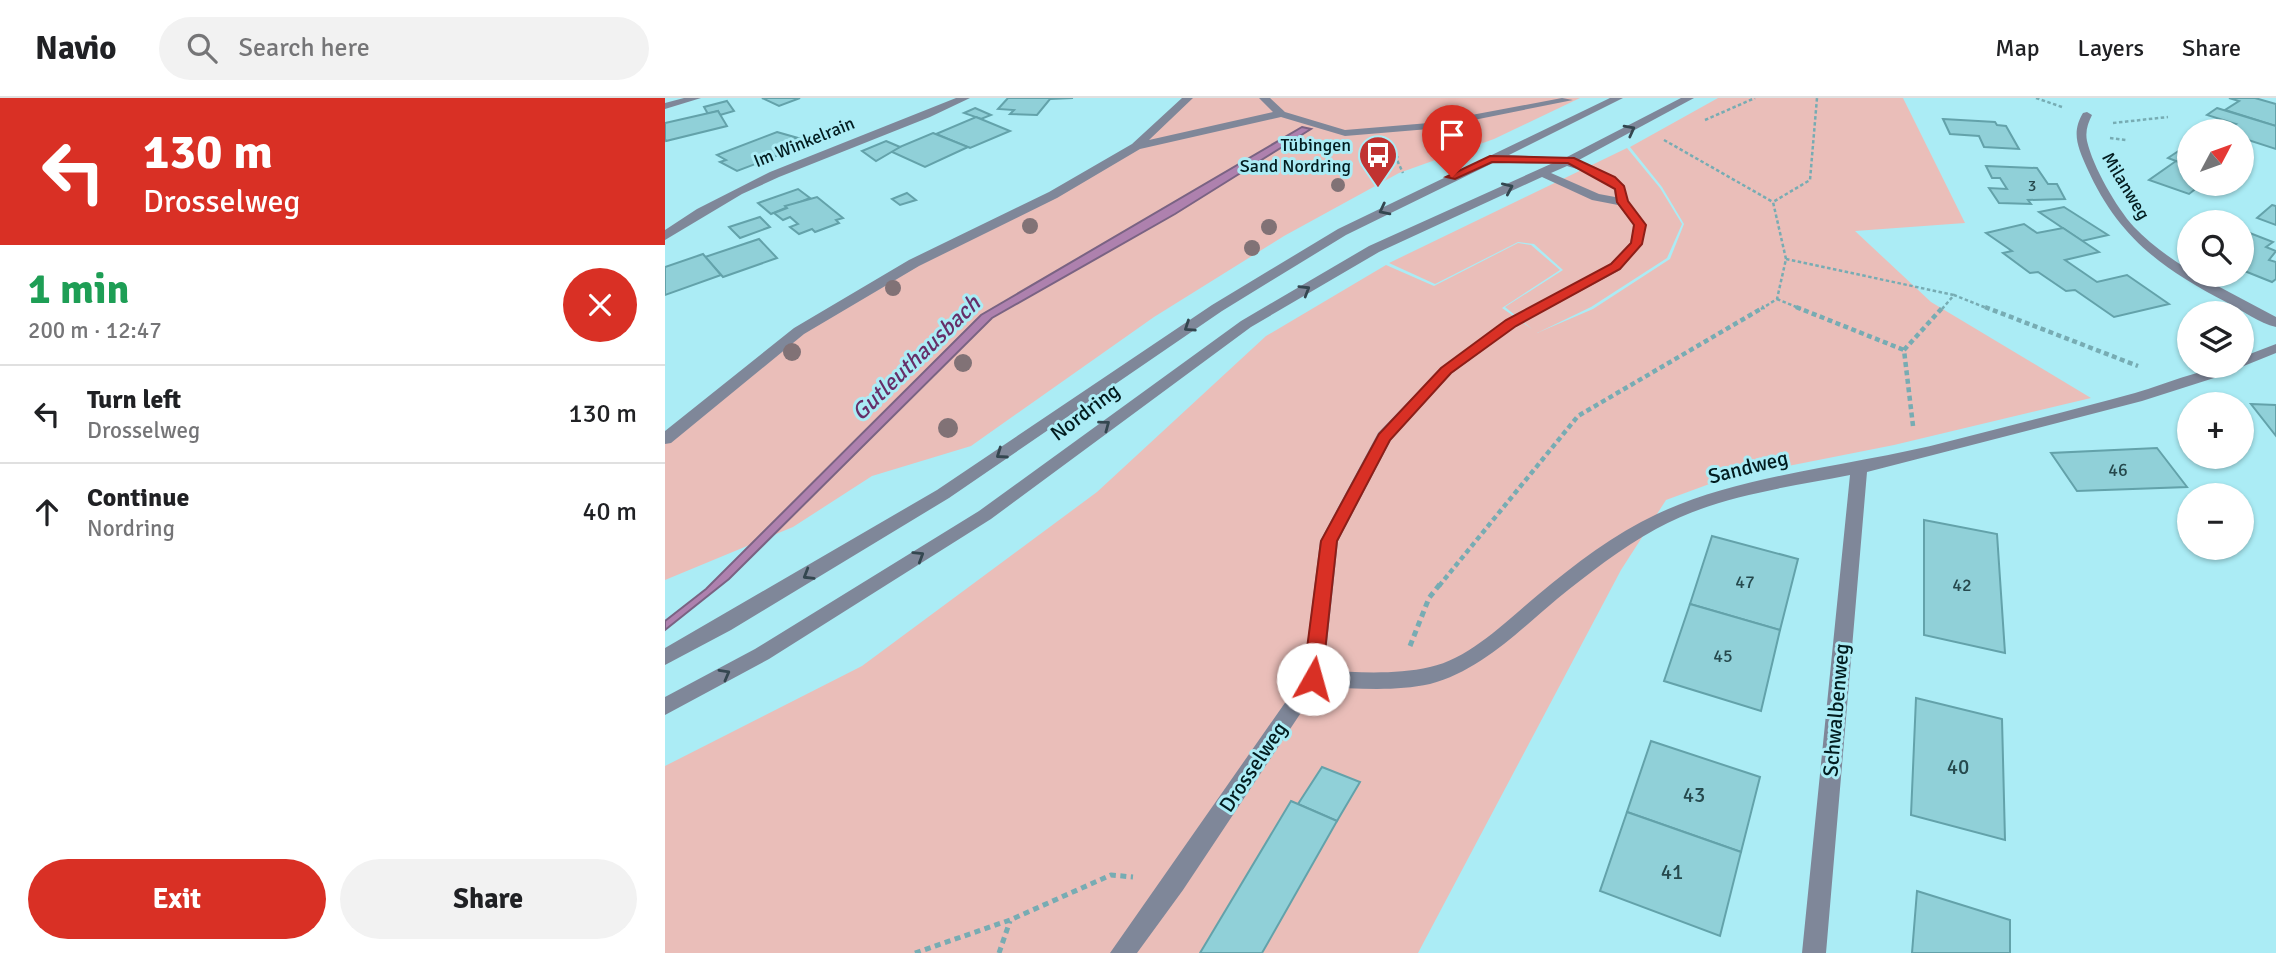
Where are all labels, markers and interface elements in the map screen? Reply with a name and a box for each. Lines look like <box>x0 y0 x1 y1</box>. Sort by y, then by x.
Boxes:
search box <box>159 17 649 80</box>
text: Navio <box>35 28 117 69</box>
icon: search <box>183 29 221 67</box>
text: Search here <box>239 32 370 64</box>
text: Map <box>1995 33 2040 63</box>
text: Layers <box>2078 33 2144 63</box>
text: Share <box>2182 33 2241 63</box>
pin <box>1422 105 1482 177</box>
street label: Im Winkelrain <box>750 112 858 172</box>
icon: arrive <box>1433 116 1471 154</box>
north arrow <box>2177 119 2254 196</box>
map controls <box>2177 119 2254 560</box>
text: 130 m <box>143 122 273 182</box>
one-way arrow <box>1623 125 1635 138</box>
icon: left <box>28 126 119 217</box>
place label: Tübingen Sand Nordring <box>1240 134 1351 177</box>
bus stop icon: Tübingen Sand Nordring <box>1357 134 1399 189</box>
street label: Milanweg <box>2097 148 2155 224</box>
house number: 3 <box>2028 176 2036 196</box>
text: Drosselweg <box>143 182 300 221</box>
one-way arrow <box>1501 182 1513 196</box>
one-way arrow <box>1379 202 1392 216</box>
button: search <box>2177 210 2254 287</box>
text: 1 min <box>28 264 129 315</box>
button: close <box>563 268 637 342</box>
one-way arrow <box>1297 285 1310 298</box>
water label: Gutleuthausbach <box>846 288 988 427</box>
button: layers <box>2177 301 2254 378</box>
text: 200 m · 12:47 <box>28 316 162 345</box>
one-way arrow <box>1184 318 1197 331</box>
street label: Nordring <box>1045 377 1125 447</box>
text: Turn left <box>87 384 181 416</box>
button: + <box>2177 392 2254 469</box>
icon: left <box>28 395 66 433</box>
text: 130 m <box>568 398 637 430</box>
text: Drosselweg <box>87 416 200 445</box>
one-way arrow <box>1097 421 1110 434</box>
street label: Sandweg <box>1705 445 1791 489</box>
one-way arrow <box>996 446 1009 458</box>
house number: 46 <box>2108 459 2128 481</box>
text: Continue <box>87 482 189 514</box>
button: − <box>2177 483 2254 560</box>
icon: ahead <box>28 493 66 531</box>
text: 40 m <box>582 496 637 528</box>
text: Nordring <box>87 514 175 543</box>
one-way arrow <box>912 552 925 565</box>
one-way arrow <box>802 567 815 580</box>
house number: 47 <box>1735 571 1755 593</box>
house number: 42 <box>1952 574 1972 596</box>
position arrow <box>1276 642 1350 716</box>
street label: Schwalbenweg <box>1817 642 1855 778</box>
house number: 45 <box>1713 645 1733 667</box>
one-way arrow <box>718 669 730 683</box>
street label: Drosselweg <box>1213 717 1293 817</box>
house number: 40 <box>1947 754 1969 780</box>
house number: 43 <box>1683 782 1705 808</box>
button: Exit <box>28 859 326 939</box>
button: Share <box>340 859 637 939</box>
house number: 41 <box>1661 859 1683 885</box>

